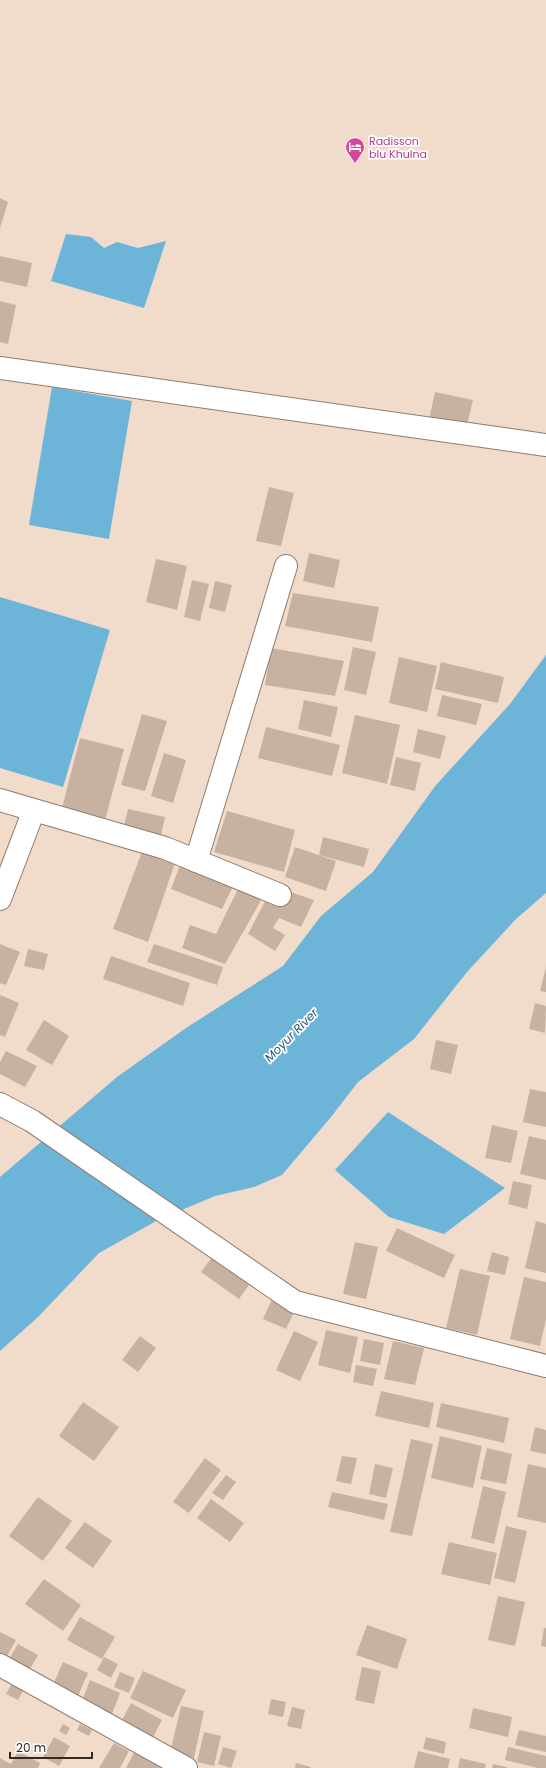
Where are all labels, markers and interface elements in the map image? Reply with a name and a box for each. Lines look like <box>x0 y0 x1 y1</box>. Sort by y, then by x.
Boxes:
place label: Radisson blu Khulna <box>369 133 427 162</box>
hotel icon: Radisson blu Khulna <box>344 136 366 164</box>
water label: Moyur River <box>260 1004 322 1066</box>
scale bar <box>10 1734 92 1760</box>
text: 20 m <box>16 1739 46 1756</box>

